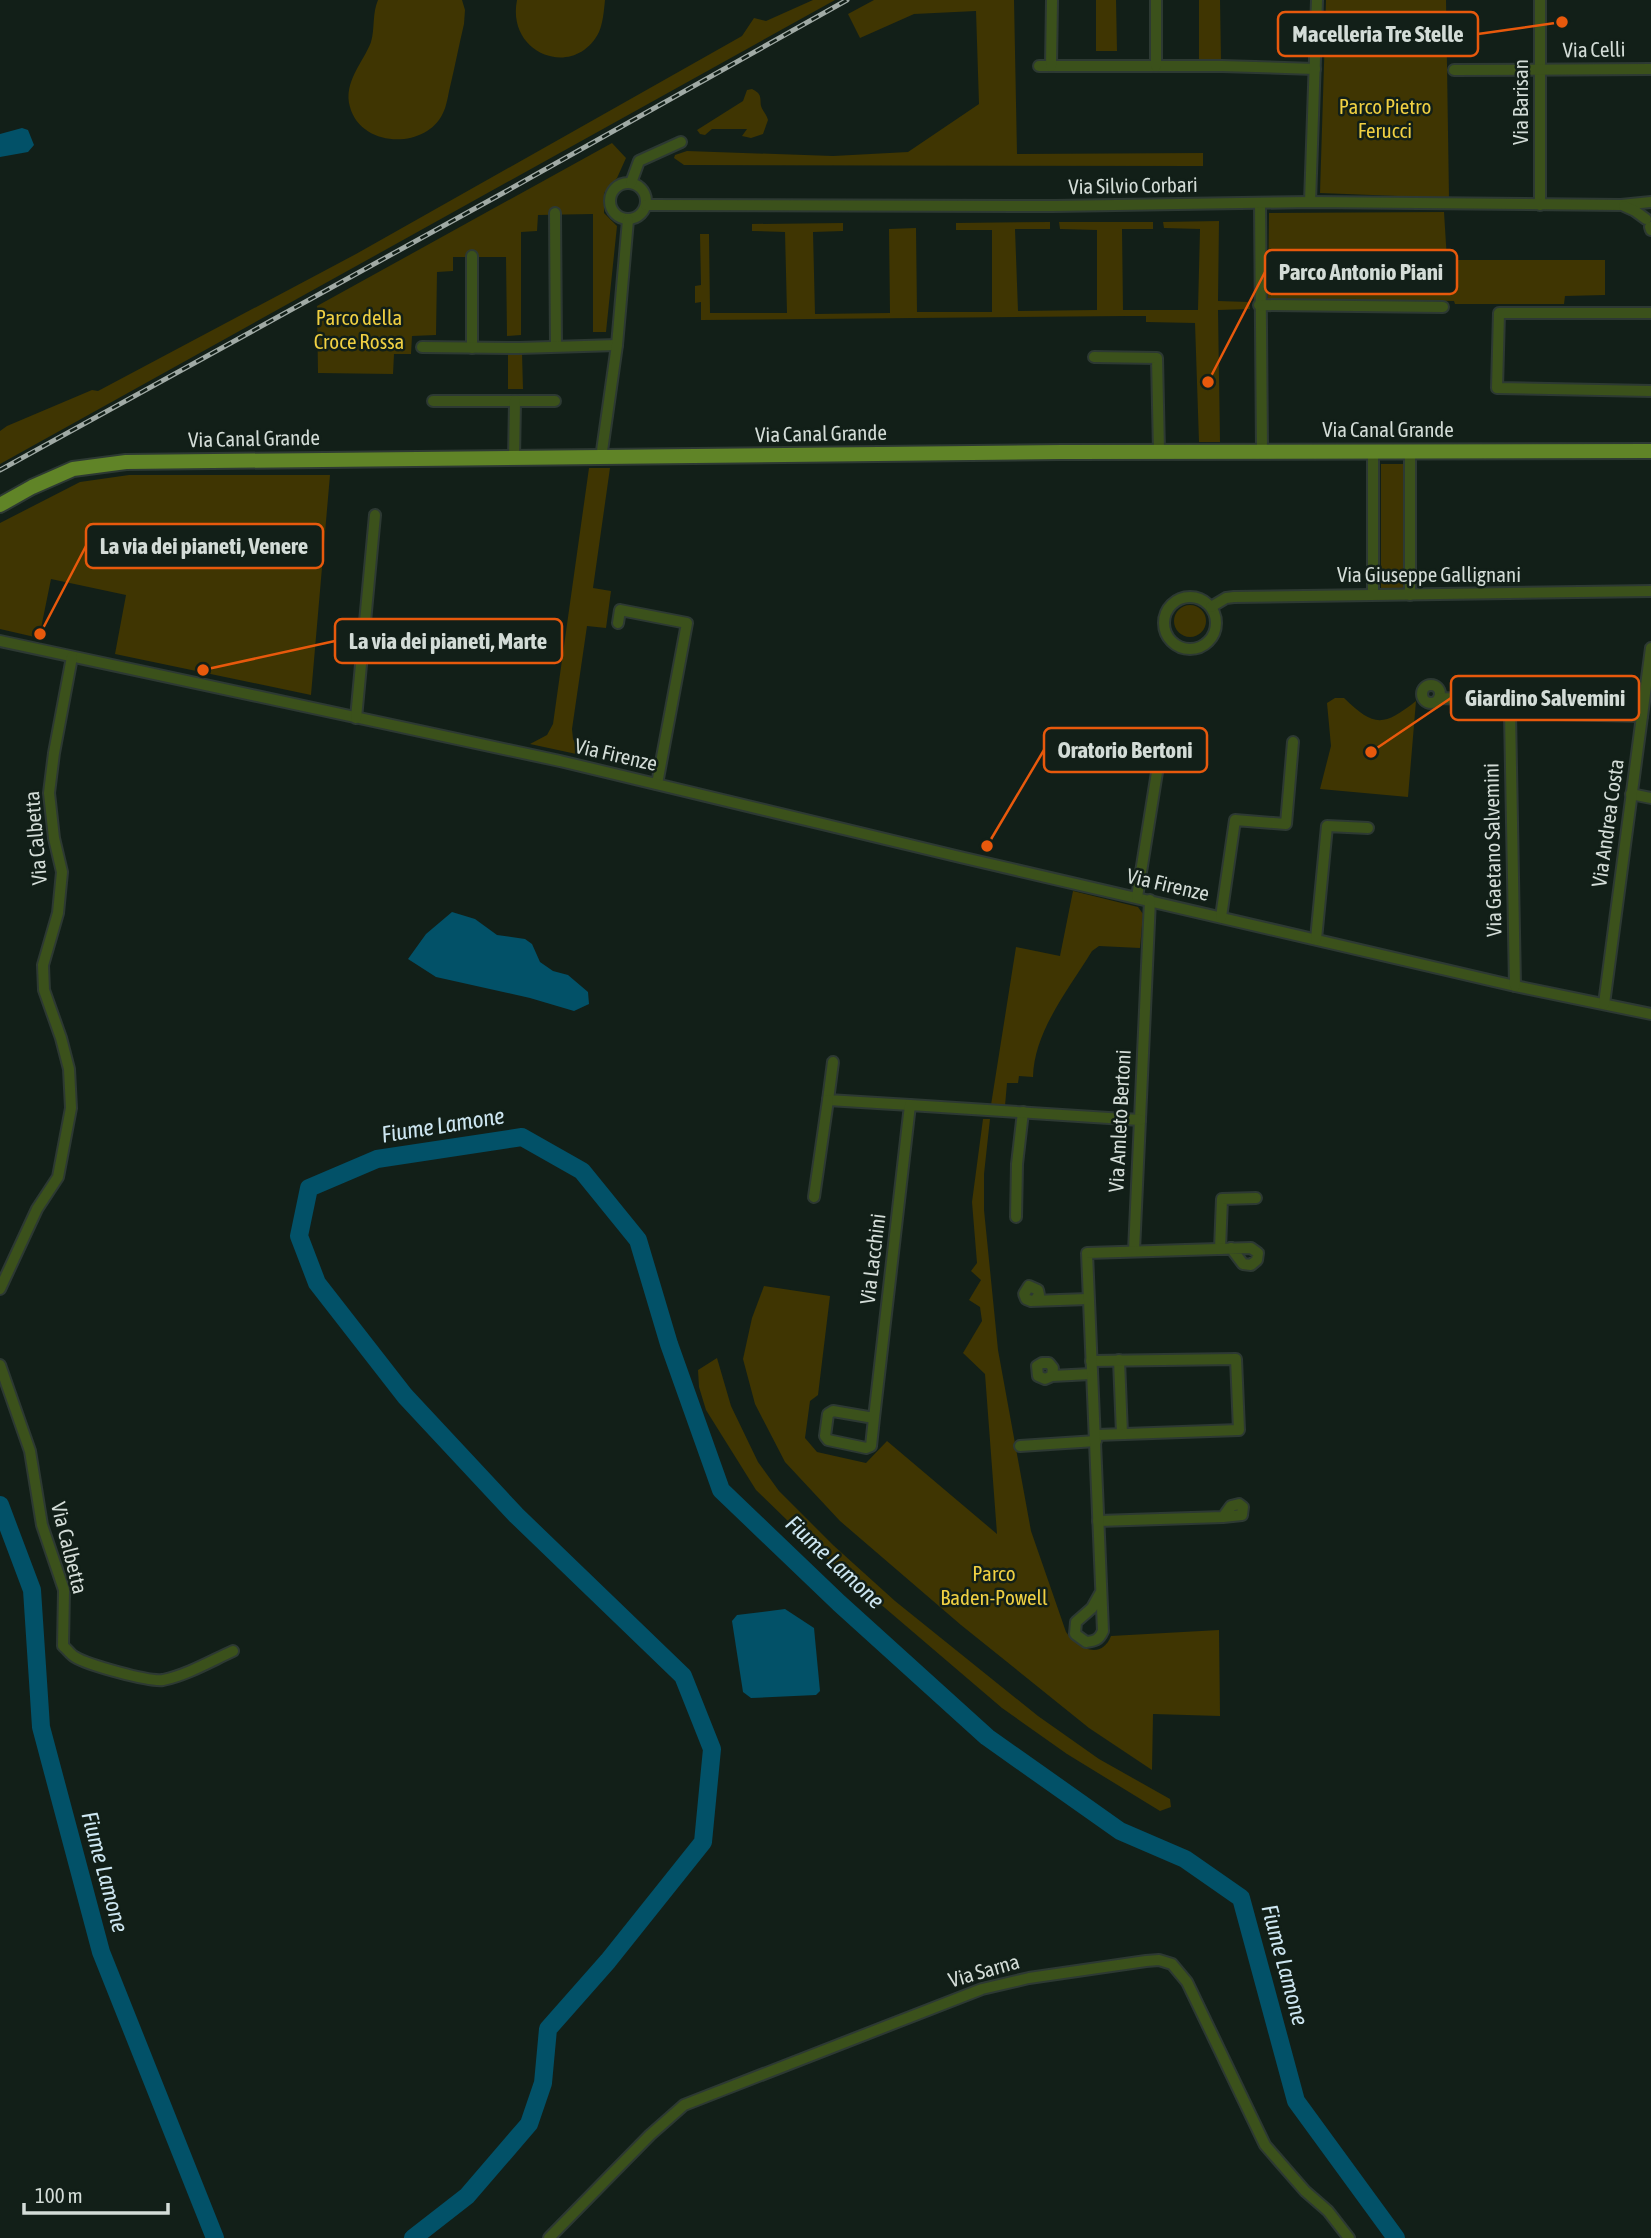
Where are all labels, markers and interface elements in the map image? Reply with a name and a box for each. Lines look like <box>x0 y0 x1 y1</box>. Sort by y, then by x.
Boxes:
callout: Macelleria Tre Stelle <box>1278 12 1478 56</box>
text: Macelleria Tre Stelle <box>1292 21 1464 47</box>
street label: Via Celli <box>1562 36 1626 62</box>
street label: Via Barisan <box>1508 59 1532 145</box>
park label: Parco Pietro Ferucci <box>1339 94 1431 142</box>
street label: Via Silvio Corbari <box>1068 172 1198 198</box>
callout: Parco Antonio Piani <box>1265 250 1457 294</box>
text: Parco Antonio Piani <box>1279 259 1443 285</box>
park label: Parco della Croce Rossa <box>314 305 404 353</box>
street label: Via Canal Grande <box>1322 417 1454 441</box>
street label: Via Canal Grande <box>755 420 887 446</box>
street label: Via Canal Grande <box>188 425 320 451</box>
callout: La via dei pianeti, Venere <box>86 524 323 568</box>
text: La via dei pianeti, Venere <box>100 533 308 559</box>
street label: Via Giuseppe Gallignani <box>1337 562 1521 586</box>
callout: La via dei pianeti, Marte <box>335 619 562 663</box>
text: La via dei pianeti, Marte <box>349 628 547 654</box>
callout: Giardino Salvemini <box>1451 676 1639 720</box>
text: Giardino Salvemini <box>1465 685 1625 711</box>
callout: Oratorio Bertoni <box>1044 728 1207 772</box>
street label: Via Firenze <box>573 733 660 775</box>
text: Oratorio Bertoni <box>1057 737 1193 763</box>
street label: Via Andrea Costa <box>1586 757 1628 888</box>
street label: Via Gaetano Salvemini <box>1478 763 1506 937</box>
street label: Via Calbetta <box>19 790 51 886</box>
street label: Via Firenze <box>1125 863 1212 905</box>
street label: Via Amleto Bertoni <box>1103 1049 1135 1193</box>
water label: Fiume Lamone <box>380 1102 506 1148</box>
street label: Via Lacchini <box>855 1212 889 1306</box>
street label: Via Calbetta <box>47 1499 93 1596</box>
water label: Fiume Lamone <box>781 1510 889 1614</box>
park label: Parco Baden-Powell <box>940 1561 1048 1609</box>
water label: Fiume Lamone <box>76 1809 134 1935</box>
water label: Fiume Lamone <box>1256 1902 1314 2028</box>
street label: Via Sarna <box>946 1949 1022 1992</box>
scale bar <box>24 2172 168 2216</box>
text: 100 m <box>35 2183 83 2207</box>

